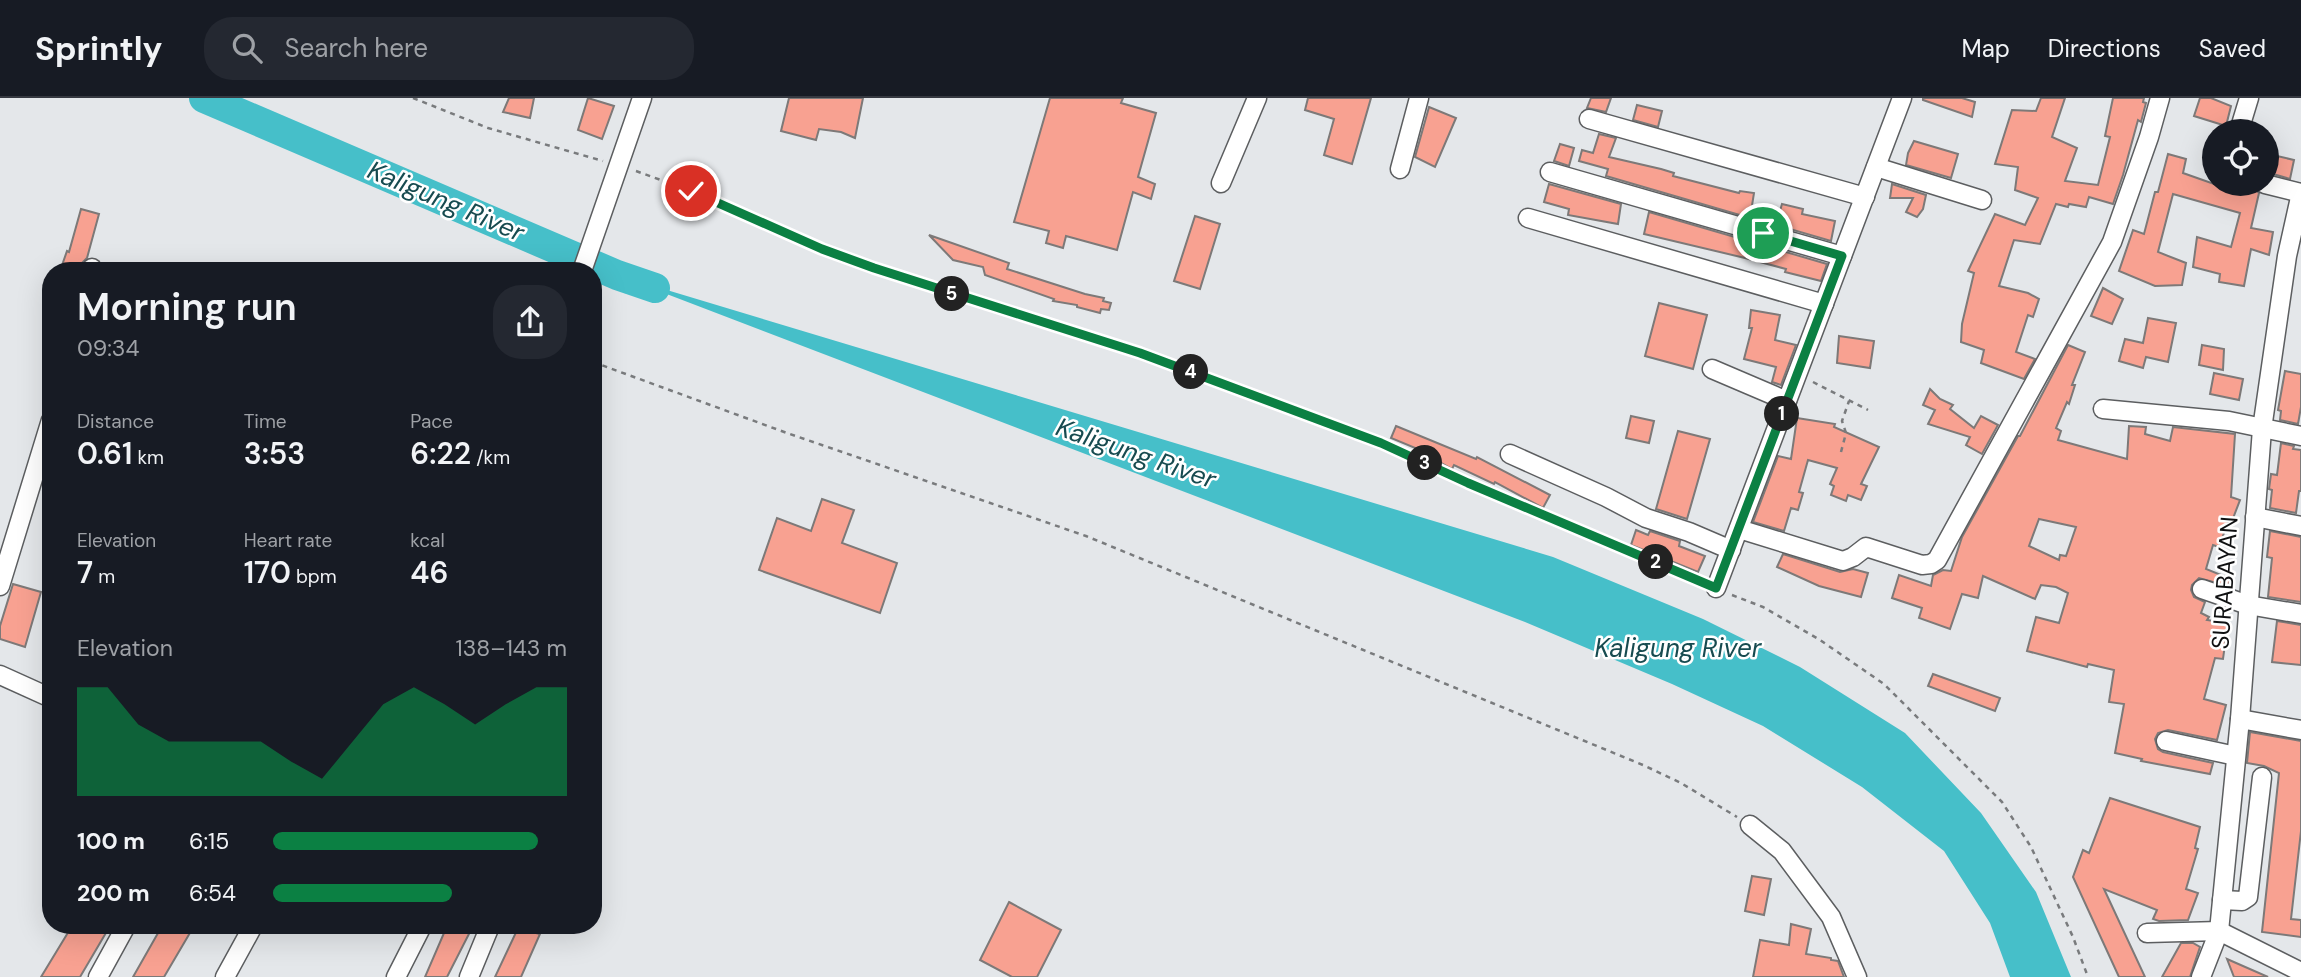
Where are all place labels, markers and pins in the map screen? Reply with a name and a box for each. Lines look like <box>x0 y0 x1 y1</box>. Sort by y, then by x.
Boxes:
pin <box>661 161 721 221</box>
pin <box>1733 203 1793 263</box>
pin: 5 <box>934 276 970 312</box>
pin: 4 <box>1174 354 1208 390</box>
pin: 1 <box>1764 396 1800 432</box>
pin: 3 <box>1408 446 1442 480</box>
pin: 2 <box>1638 545 1674 580</box>

